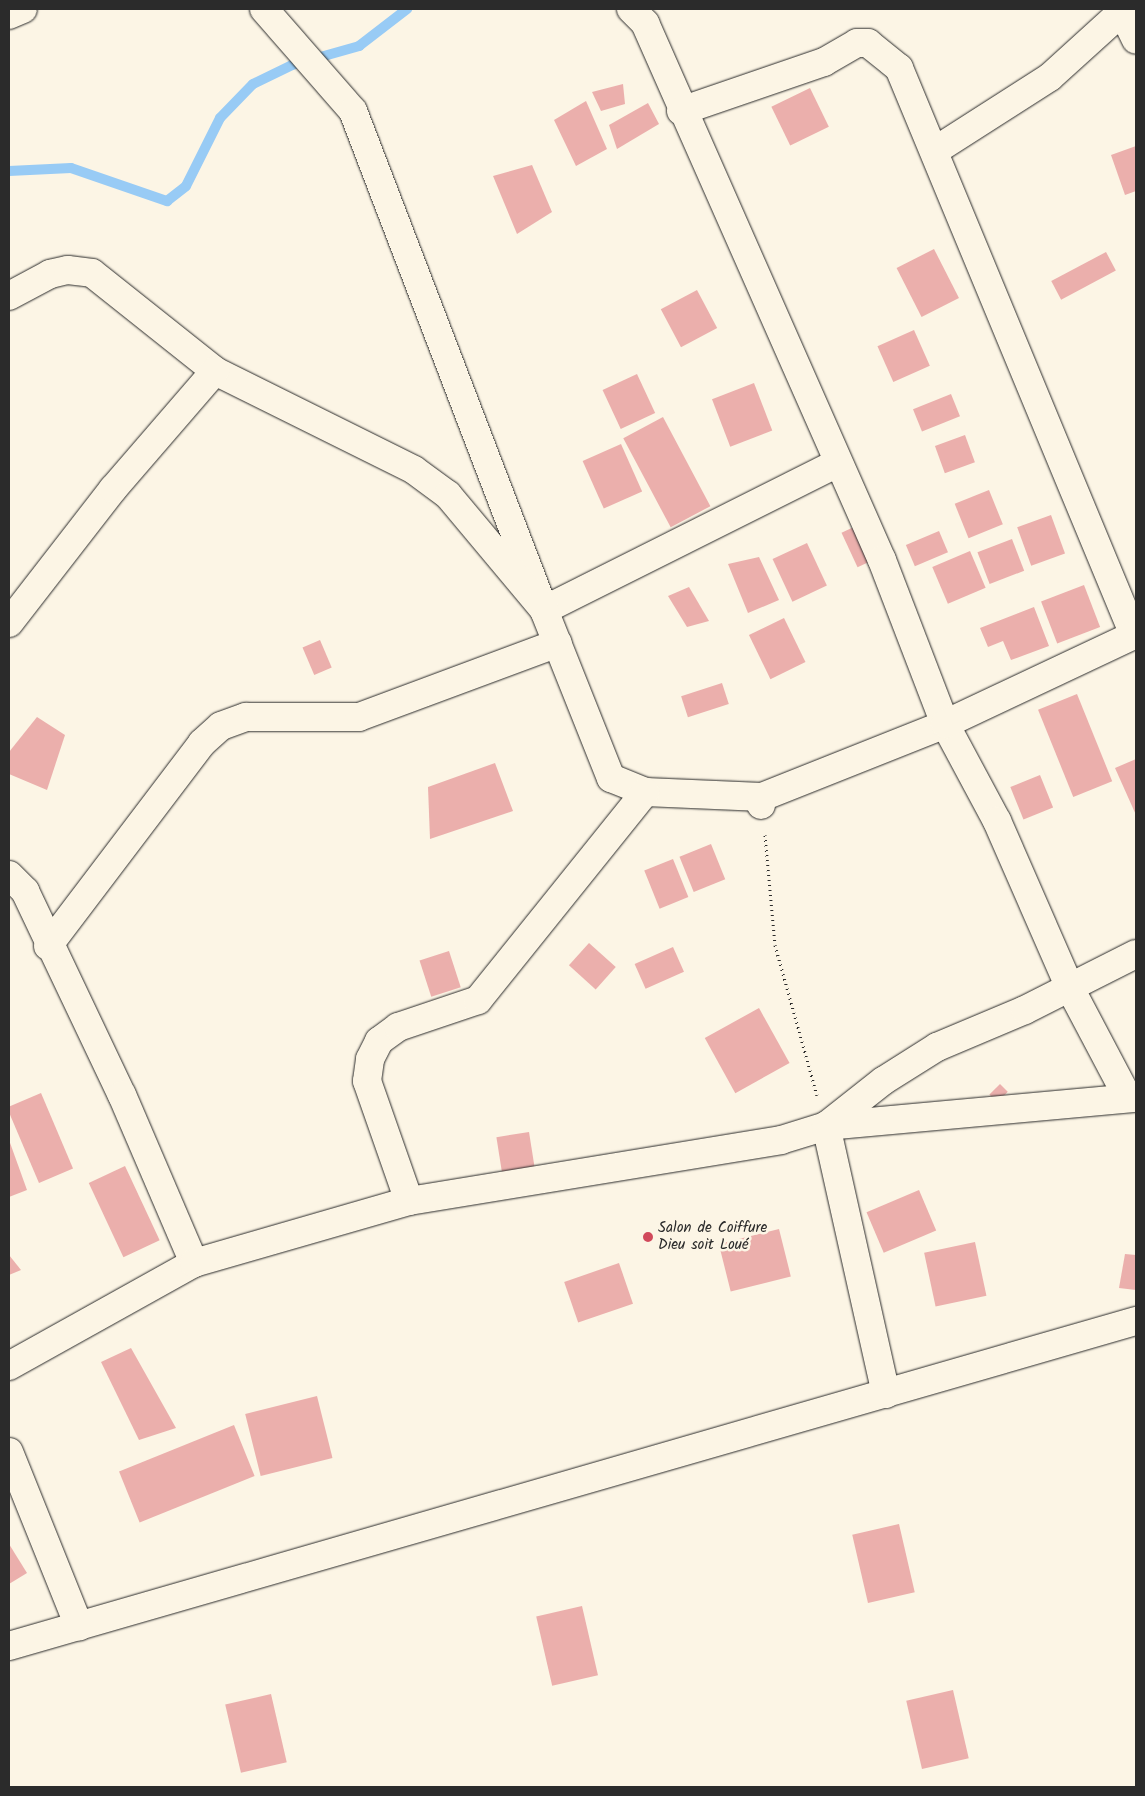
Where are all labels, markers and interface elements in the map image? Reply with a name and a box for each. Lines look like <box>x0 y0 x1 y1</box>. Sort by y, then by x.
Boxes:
place label: Salon de Coiffure Dieu soit Loué <box>658 1219 767 1254</box>
marker: Salon de Coiffure Dieu soit Loué <box>642 1231 654 1243</box>

